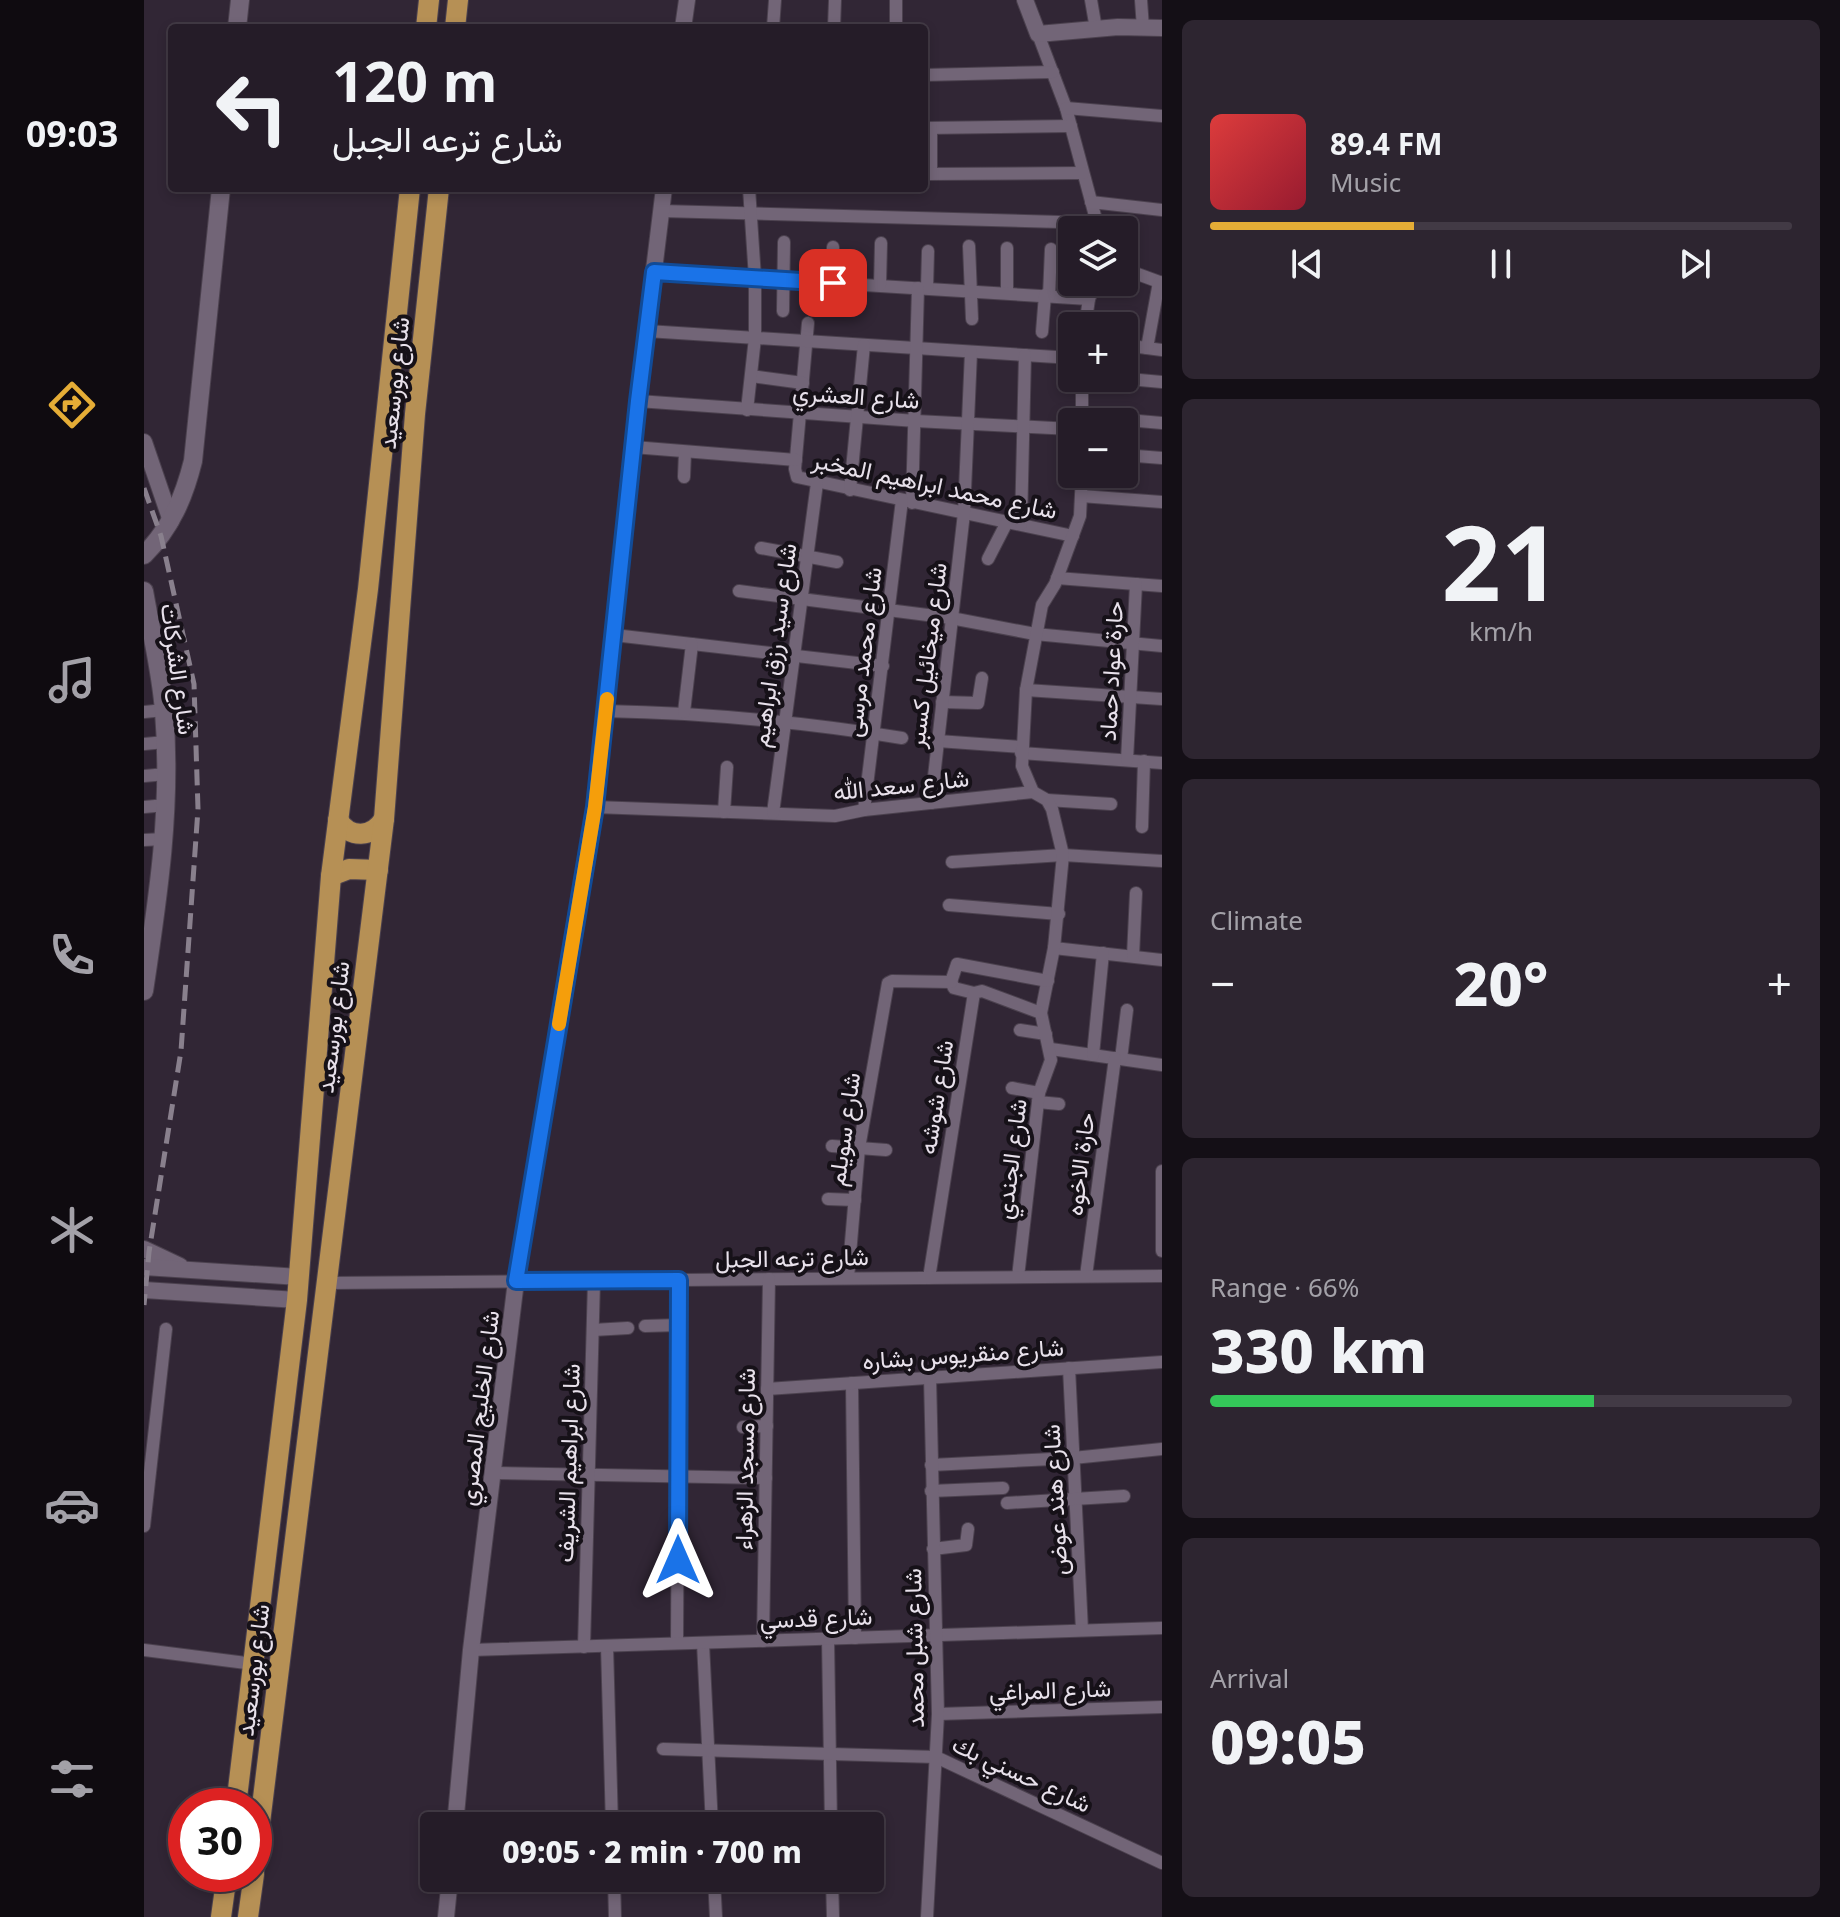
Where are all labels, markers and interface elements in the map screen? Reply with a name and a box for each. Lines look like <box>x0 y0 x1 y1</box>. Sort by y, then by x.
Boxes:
text: 120 m <box>332 42 497 118</box>
icon: left <box>200 56 304 160</box>
text: 09:03 <box>26 109 118 158</box>
text: شارع ترعه الجبل <box>332 114 563 163</box>
text: 89.4 FM <box>1330 123 1442 164</box>
text: Music <box>1330 164 1401 200</box>
map controls <box>1058 216 1138 488</box>
button: layers <box>1058 216 1138 296</box>
icon: previous <box>1285 242 1329 286</box>
icon: pause <box>1479 242 1523 286</box>
icon: next <box>1673 242 1717 286</box>
pin <box>799 249 867 317</box>
icon: arrive <box>811 261 855 305</box>
button: + <box>1058 312 1138 392</box>
street label: شارع بورسعيد <box>370 315 417 451</box>
street label: شارع العشري <box>791 374 921 420</box>
icon: directions <box>44 377 100 433</box>
button: − <box>1058 408 1138 488</box>
street label: شارع محمد ابراهيم المخبر <box>808 442 1060 527</box>
text: 21 <box>1442 490 1560 631</box>
street label: شارع سيد رزق ابراهيم <box>742 541 805 749</box>
street label: شارع ميخائيل كسبر <box>898 560 955 751</box>
street label: شارع محمد مرسى <box>835 565 890 739</box>
street label: حارة عواد حماد <box>1090 600 1130 742</box>
street label: شارع الشركات <box>152 601 205 737</box>
text: km/h <box>1469 613 1533 649</box>
icon: music <box>44 652 100 708</box>
street label: شارع سعد الله <box>831 760 971 809</box>
text: Climate <box>1210 902 1303 938</box>
icon: phone <box>44 927 100 983</box>
text: 20° <box>1454 942 1548 1024</box>
text: − <box>1210 953 1235 1013</box>
text: + <box>1767 953 1792 1013</box>
street label: شارع بورسعيد <box>308 959 357 1095</box>
street label: شارع شوشه <box>910 1037 961 1157</box>
street label: شارع سويلم <box>819 1070 868 1188</box>
street label: شارع الجندي <box>986 1097 1038 1222</box>
street label: حارة الاخوه <box>1056 1111 1102 1217</box>
icon: climate <box>44 1202 100 1258</box>
street label: شارع ترعه الجبل <box>715 1239 869 1276</box>
text: Range · 66% <box>1210 1269 1359 1305</box>
street label: شارع الخليج المصري <box>450 1308 510 1508</box>
text: 330 km <box>1210 1309 1427 1391</box>
street label: شارع منقريوس بشاره <box>861 1330 1065 1377</box>
street label: شارع ابراهيم الشريف <box>547 1363 588 1563</box>
street label: شارع مسجد الزهراء <box>726 1368 763 1550</box>
street label: شارع هند عوض <box>1034 1423 1075 1576</box>
icon: car <box>44 1477 100 1533</box>
position arrow <box>636 1518 720 1602</box>
street label: شارع شبل محمد <box>895 1568 932 1728</box>
street label: شارع قدسي <box>759 1599 873 1639</box>
street label: شارع بورسعيد <box>228 1602 277 1738</box>
text: Arrival <box>1210 1660 1289 1696</box>
street label: شارع المراغي <box>988 1670 1112 1712</box>
text: 09:05 <box>1210 1700 1366 1782</box>
street label: شارع حسني بك <box>946 1726 1097 1823</box>
icon: filters <box>44 1751 100 1807</box>
speed limit sign: 30 <box>168 1788 272 1892</box>
text: 09:05 · 2 min · 700 m <box>502 1831 802 1872</box>

